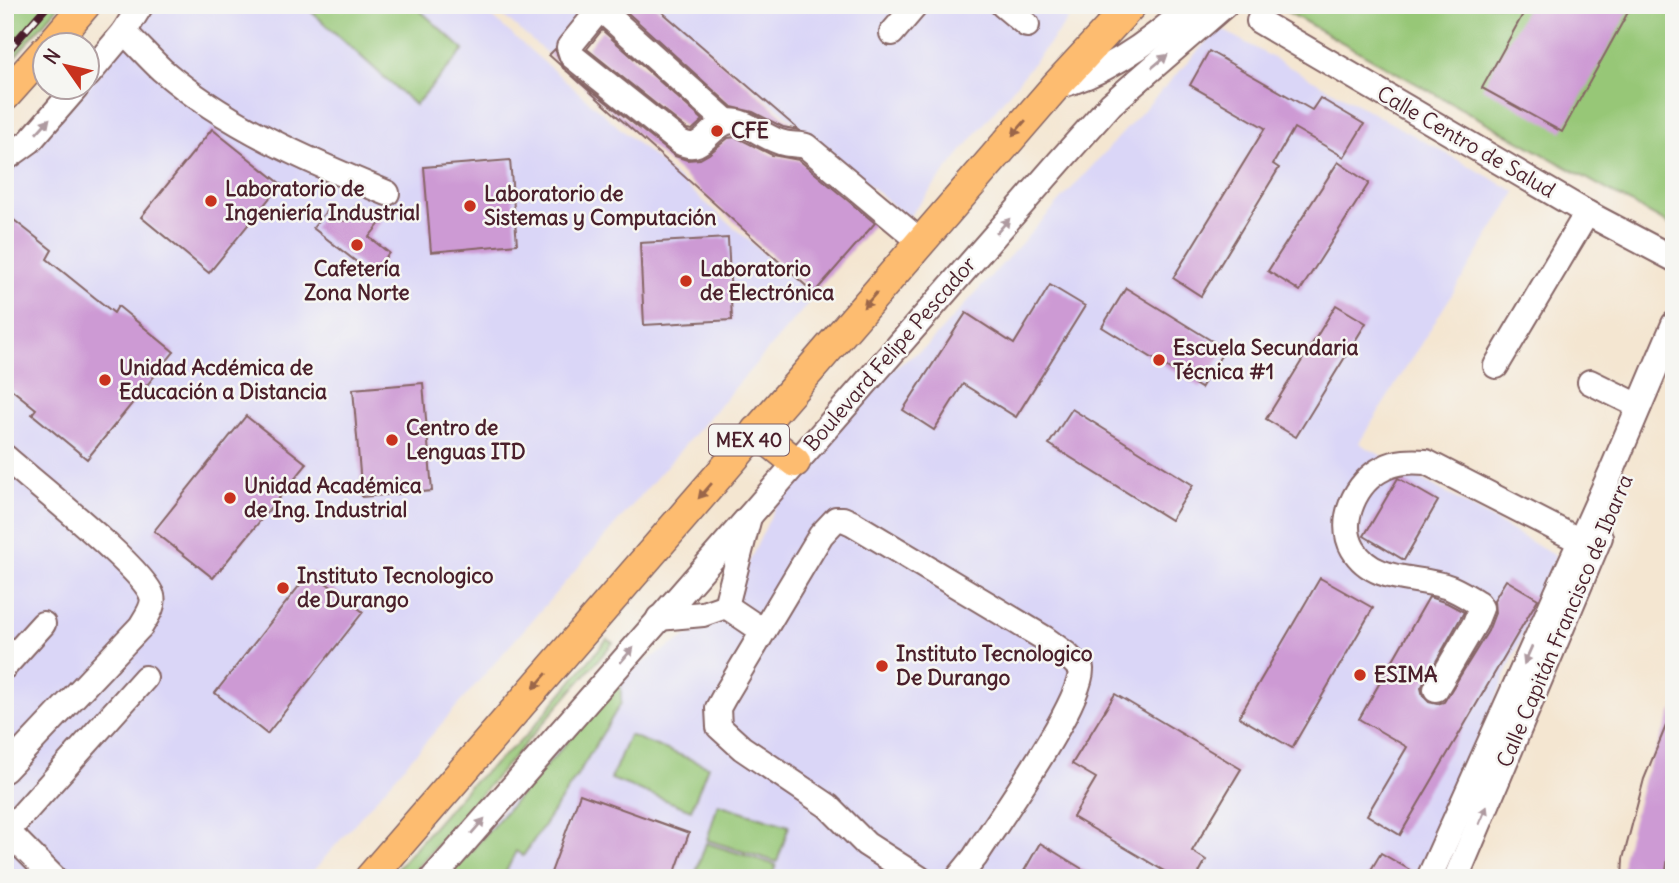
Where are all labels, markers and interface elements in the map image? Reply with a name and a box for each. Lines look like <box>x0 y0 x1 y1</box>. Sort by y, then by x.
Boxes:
north arrow <box>32 32 102 102</box>
text: N <box>38 44 66 69</box>
one-way arrow <box>1151 54 1169 69</box>
street label: Calle Centro de Salud <box>1372 79 1560 204</box>
one-way arrow <box>35 117 51 135</box>
place label: CFE <box>731 117 769 144</box>
one-way arrow <box>1012 120 1027 137</box>
marker: CFE <box>709 123 725 139</box>
place label: Laboratorio de Ingeniería Industrial <box>225 175 420 226</box>
place label: Laboratorio de Sistemas y Computación <box>484 180 716 231</box>
marker: Laboratorio de Ingeniería Industrial <box>203 193 219 209</box>
marker: Laboratorio de Sistemas y Computación <box>462 198 478 214</box>
one-way arrow <box>995 217 1010 234</box>
marker: Cafetería Zona Norte <box>349 237 365 253</box>
street label: Boulevard Felipe Pescador <box>798 250 982 457</box>
place label: Cafetería Zona Norte <box>304 255 410 306</box>
place label: Laboratorio de Electrónica <box>700 255 834 306</box>
marker: Laboratorio de Electrónica <box>678 273 694 289</box>
one-way arrow <box>862 291 878 309</box>
place label: Escuela Secundaria Técnica #1 <box>1173 334 1358 385</box>
marker: Escuela Secundaria Técnica #1 <box>1151 352 1167 368</box>
place label: Unidad Acdémica de Educación a Distancia <box>119 354 327 405</box>
marker: Unidad Acdémica de Educación a Distancia <box>97 372 113 388</box>
place label: Centro de Lenguas ITD <box>406 414 526 465</box>
road number: MEX 40 <box>709 424 789 456</box>
marker: Centro de Lenguas ITD <box>384 432 400 448</box>
street label: Calle Capitán Francisco de Ibarra <box>1490 470 1639 771</box>
place label: Unidad Académica de Ing. Industrial <box>244 472 422 523</box>
one-way arrow <box>698 482 713 499</box>
marker: Unidad Académica de Ing. Industrial <box>222 490 238 506</box>
place label: Instituto Tecnologico de Durango <box>297 562 494 613</box>
marker: Instituto Tecnologico de Durango <box>275 580 291 596</box>
place label: Instituto Tecnologico De Durango <box>896 640 1093 691</box>
one-way arrow <box>1522 645 1533 666</box>
one-way arrow <box>619 646 634 663</box>
marker: Instituto Tecnologico De Durango <box>874 658 890 674</box>
place label: ESIMA <box>1374 661 1438 688</box>
marker: ESIMA <box>1352 667 1368 683</box>
one-way arrow <box>532 672 548 690</box>
one-way arrow <box>1477 805 1489 825</box>
one-way arrow <box>470 817 486 835</box>

